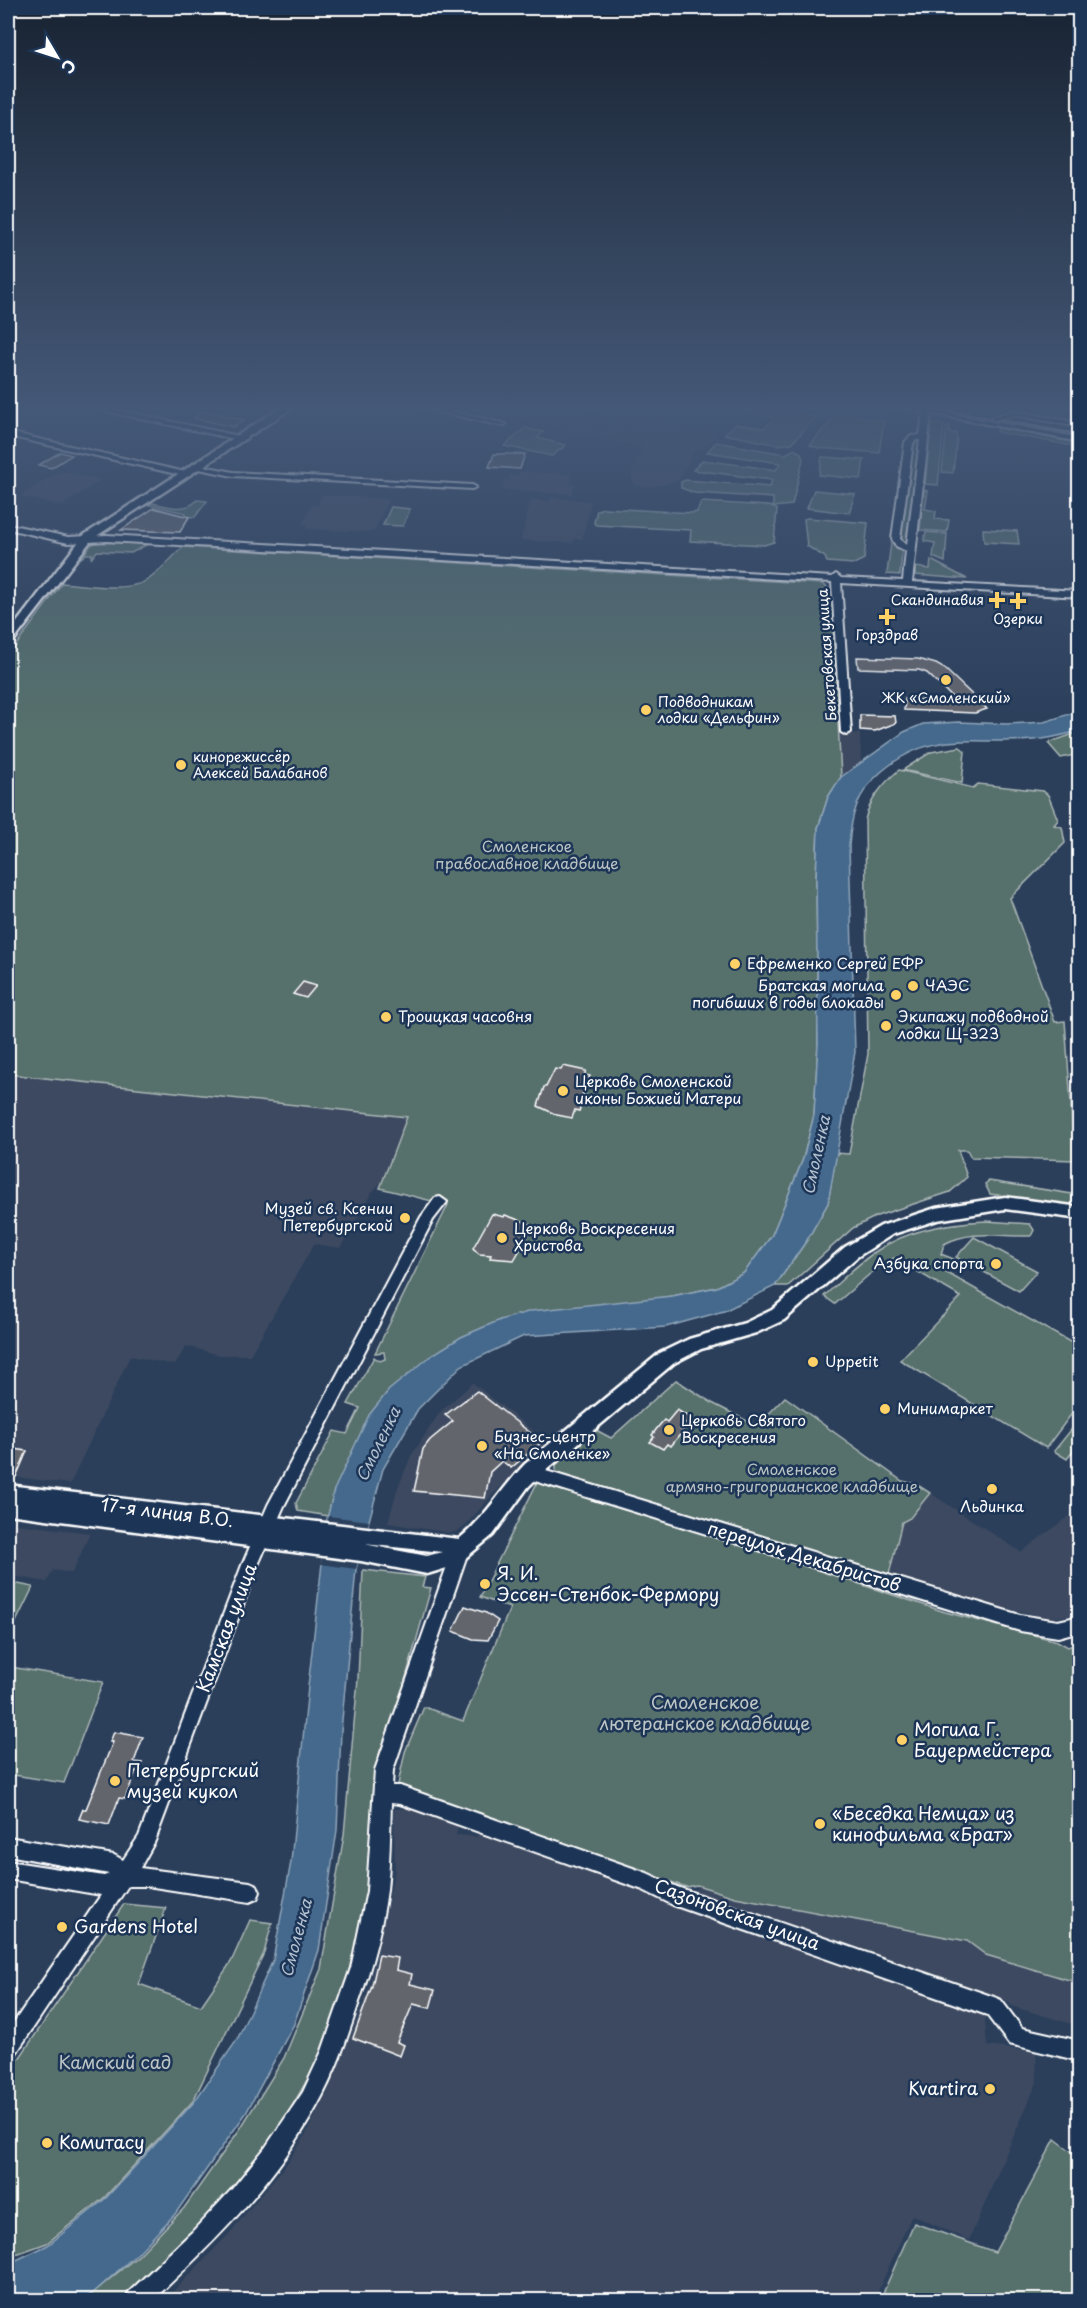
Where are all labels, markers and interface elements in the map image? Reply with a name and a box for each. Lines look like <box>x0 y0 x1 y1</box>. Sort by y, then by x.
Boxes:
north arrow <box>27 27 87 87</box>
text: С <box>56 55 83 79</box>
street label: Бекетовская улица <box>811 588 842 722</box>
place label: Скандинавия <box>891 589 984 610</box>
marker: Скандинавия <box>988 591 1006 609</box>
marker: Озерки <box>1011 594 1025 608</box>
place label: Озерки <box>993 608 1043 629</box>
marker: Горздрав <box>880 610 894 624</box>
place label: Горздрав <box>856 624 918 645</box>
marker: ЖК «Смоленский» <box>939 673 953 687</box>
place label: ЖК «Смоленский» <box>881 687 1010 708</box>
place label: Подводникам лодки «Дельфин» <box>657 691 780 728</box>
marker: Подводникам лодки «Дельфин» <box>639 703 653 717</box>
place label: кинорежиссёр Алексей Балабанов <box>193 746 328 783</box>
marker: кинорежиссёр Алексей Балабанов <box>174 758 188 772</box>
park label: Смоленское православное кладбище <box>435 834 619 874</box>
place label: Ефременко Сергей ЕФР <box>747 951 923 974</box>
marker: Ефременко Сергей ЕФР <box>728 957 742 971</box>
place label: Братская могила погибших в годы блокады <box>692 973 885 1013</box>
place label: ЧАЭС <box>925 973 969 996</box>
marker: ЧАЭС <box>906 979 920 993</box>
marker: Братская могила погибших в годы блокады <box>889 988 903 1002</box>
place label: Троицкая часовня <box>398 1004 532 1027</box>
place label: Экипажу подводной лодки Щ-323 <box>897 1004 1049 1044</box>
marker: Троицкая часовня <box>379 1010 393 1024</box>
marker: Экипажу подводной лодки Щ-323 <box>879 1019 893 1033</box>
place label: Церковь Смоленской иконы Божией Матери <box>575 1069 741 1109</box>
marker: Церковь Смоленской иконы Божией Матери <box>556 1084 570 1098</box>
water label: Смоленка <box>795 1112 835 1196</box>
place label: Музей св. Ксении Петербургской <box>265 1196 393 1236</box>
marker: Музей св. Ксении Петербургской <box>398 1211 412 1225</box>
place label: Церковь Воскресения Христова <box>514 1216 675 1256</box>
marker: Церковь Воскресения Христова <box>495 1231 509 1245</box>
place label: Азбука спорта <box>874 1251 985 1274</box>
marker: Азбука спорта <box>989 1257 1003 1271</box>
place label: Uppetit <box>825 1349 879 1372</box>
marker: Uppetit <box>806 1355 820 1369</box>
place label: Минимаркет <box>897 1396 993 1419</box>
water label: Смоленка <box>349 1401 406 1485</box>
marker: Минимаркет <box>878 1402 892 1416</box>
place label: Церковь Святого Воскресения <box>681 1408 806 1448</box>
marker: Церковь Святого Воскресения <box>662 1423 676 1437</box>
place label: Бизнес-центр «На Смоленке» <box>494 1424 611 1464</box>
marker: Бизнес-центр «На Смоленке» <box>475 1439 489 1453</box>
park label: Смоленское армяно-григорианское кладбище <box>666 1457 918 1497</box>
marker: Льдинка <box>985 1482 999 1496</box>
street label: 17-я линия В.О. <box>99 1490 235 1533</box>
place label: Льдинка <box>960 1494 1024 1517</box>
street label: переулок Декабристов <box>705 1513 904 1598</box>
street label: Камская улица <box>189 1558 263 1696</box>
place label: Я. И. Эссен-Стенбок-Фермору <box>497 1559 719 1607</box>
marker: Я. И. Эссен-Стенбок-Фермору <box>478 1577 492 1591</box>
park label: Смоленское лютеранское кладбище <box>599 1688 810 1736</box>
place label: Могила Г. Бауермейстера <box>914 1715 1052 1763</box>
marker: Могила Г. Бауермейстера <box>895 1733 909 1747</box>
place label: Петербургский музей кукол <box>127 1756 259 1804</box>
marker: Петербургский музей кукол <box>108 1774 122 1788</box>
place label: «Беседка Немца» из кинофильма «Брат» <box>832 1799 1015 1847</box>
marker: «Беседка Немца» из кинофильма «Брат» <box>813 1817 827 1831</box>
street label: Сазоновская улица <box>651 1871 825 1956</box>
water label: Смоленка <box>273 1895 317 1980</box>
place label: Gardens Hotel <box>74 1912 198 1939</box>
marker: Gardens Hotel <box>55 1920 69 1934</box>
park label: Камский сад <box>59 2048 171 2075</box>
place label: Kvartira <box>908 2074 979 2101</box>
marker: Kvartira <box>983 2082 997 2096</box>
place label: Комитасу <box>59 2128 144 2155</box>
marker: Комитасу <box>40 2136 54 2150</box>

